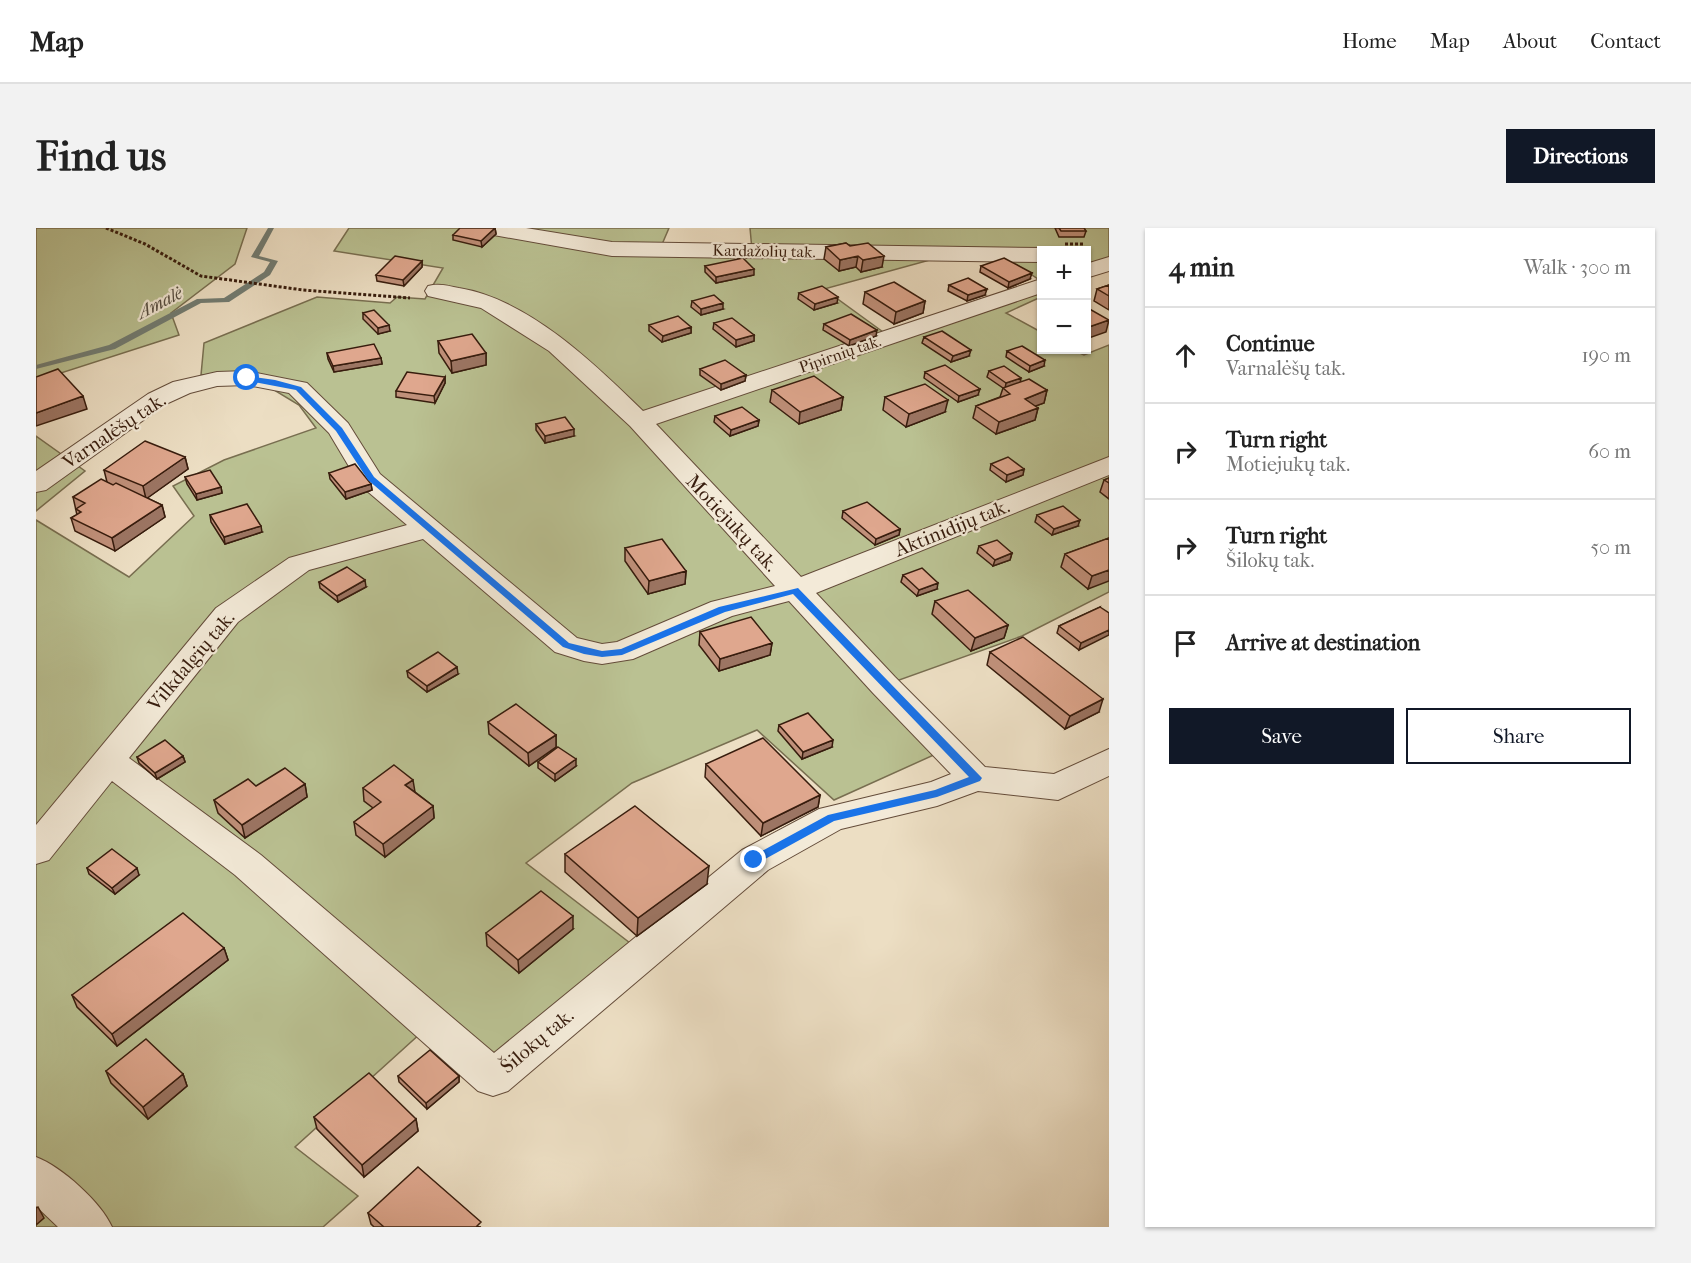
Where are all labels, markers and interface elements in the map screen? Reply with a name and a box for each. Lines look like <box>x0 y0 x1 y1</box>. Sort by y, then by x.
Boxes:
text: Map <box>30 25 84 58</box>
text: Home <box>1342 29 1397 53</box>
text: Map <box>1430 29 1470 53</box>
text: About <box>1503 29 1557 53</box>
text: Contact <box>1590 29 1661 53</box>
button: Directions <box>1506 129 1655 183</box>
text: Find us <box>36 132 166 181</box>
street label: Kardažolių tak. <box>712 241 816 261</box>
map controls <box>1037 246 1091 354</box>
button: + <box>1037 246 1091 300</box>
text: 4 min <box>1169 252 1234 283</box>
text: Walk · 300 m <box>1524 256 1631 279</box>
water label: Amalė <box>132 282 187 324</box>
button: − <box>1037 300 1091 354</box>
street label: Pipirnių tak. <box>796 331 884 377</box>
text: Continue <box>1226 331 1315 357</box>
icon: ahead <box>1169 339 1202 372</box>
text: 190 m <box>1581 344 1631 367</box>
text: Varnalėšų tak. <box>1226 357 1345 380</box>
route start <box>233 364 259 390</box>
street label: Varnalėšų tak. <box>57 388 170 474</box>
text: Turn right <box>1226 427 1327 453</box>
icon: right <box>1169 435 1202 468</box>
text: 60 m <box>1588 440 1631 463</box>
text: Motiejukų tak. <box>1226 453 1350 476</box>
street label: Motiejukų tak. <box>681 470 783 576</box>
street label: Aktinidijų tak. <box>890 494 1013 562</box>
text: Turn right <box>1226 523 1327 549</box>
icon: right <box>1169 531 1202 564</box>
text: 50 m <box>1590 536 1631 559</box>
text: Šilokų tak. <box>1226 549 1314 572</box>
street label: Vilkdalgių tak. <box>142 606 239 716</box>
icon: arrive <box>1169 627 1202 660</box>
text: Arrive at destination <box>1226 630 1420 656</box>
button: Save <box>1169 708 1394 764</box>
button: Share <box>1406 708 1631 764</box>
route end <box>740 846 766 872</box>
street label: Šilokų tak. <box>495 1003 578 1078</box>

